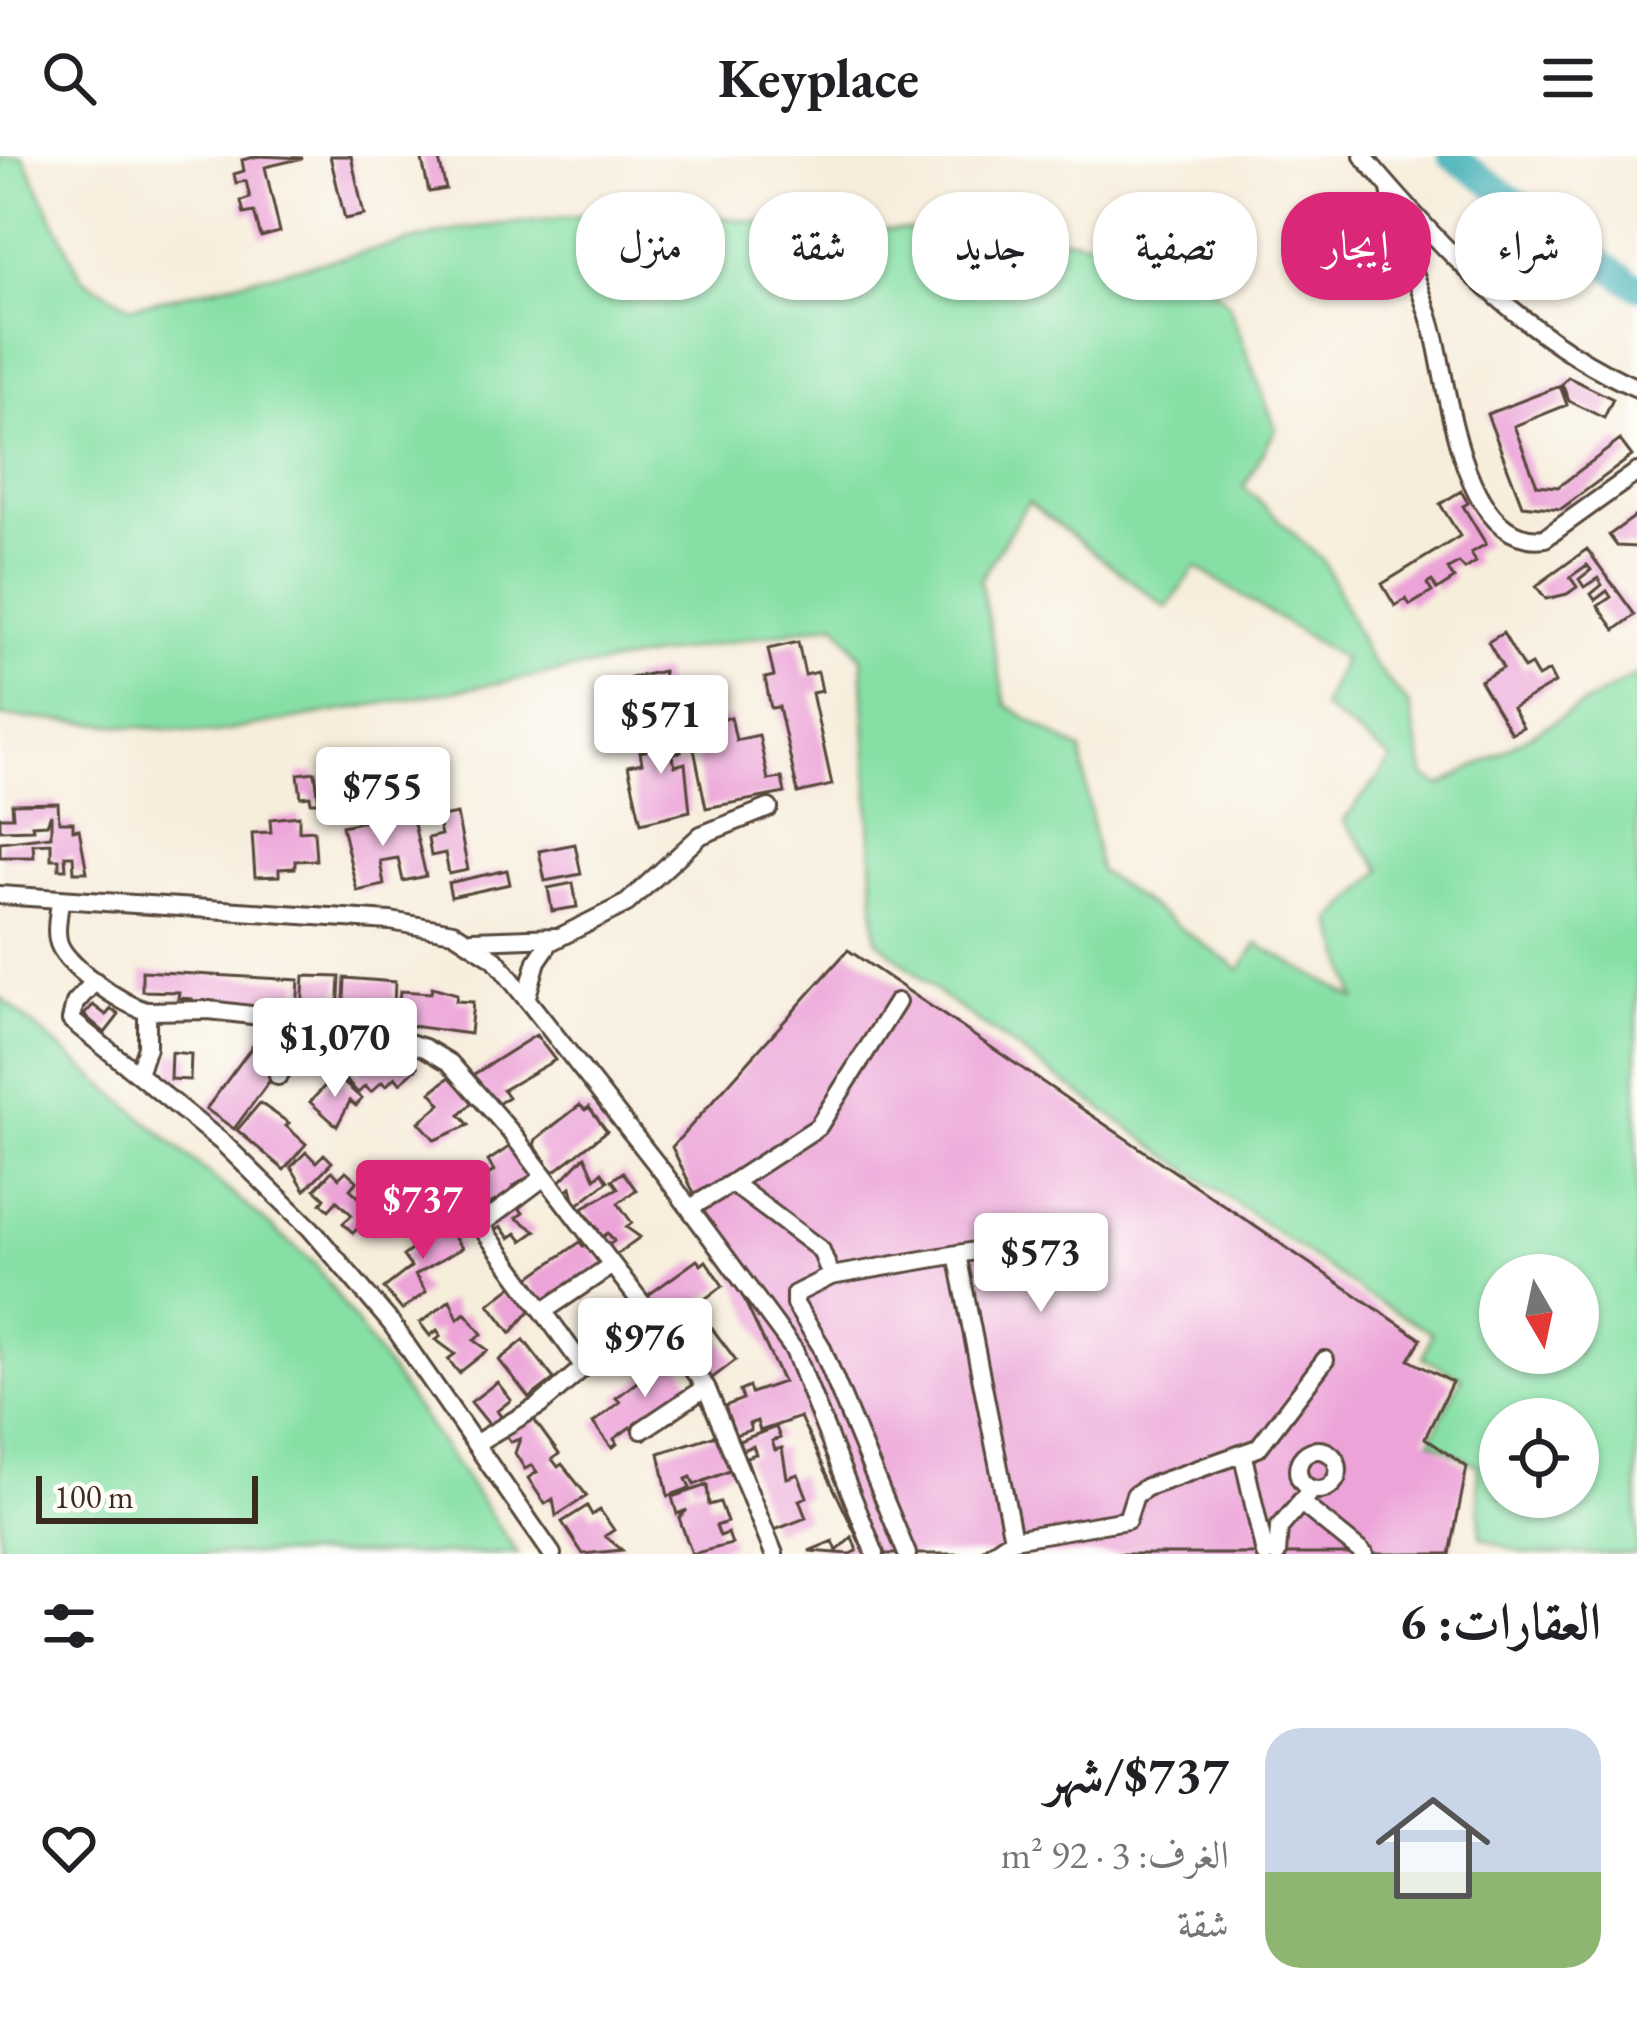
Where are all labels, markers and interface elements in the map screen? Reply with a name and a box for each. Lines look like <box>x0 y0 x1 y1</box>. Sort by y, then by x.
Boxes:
text: Keyplace <box>718 43 919 113</box>
icon: search <box>36 45 102 111</box>
icon: menu <box>1535 45 1601 111</box>
chip: منزل <box>576 192 725 300</box>
chip: شقة <box>749 192 888 300</box>
chip: جديد <box>912 192 1069 300</box>
chip: تصفية <box>1093 192 1257 300</box>
chip: إيجار <box>1281 192 1431 300</box>
chip: شراء <box>1455 192 1602 300</box>
pin: $571 <box>590 675 732 777</box>
text: $571 <box>621 688 701 739</box>
pin: $755 <box>312 747 454 849</box>
text: $755 <box>343 760 423 811</box>
pin: $1,070 <box>237 998 433 1100</box>
text: $1,070 <box>280 1011 390 1062</box>
pin: $737 <box>352 1160 494 1262</box>
text: $737 <box>383 1173 463 1224</box>
pin: $573 <box>970 1213 1112 1315</box>
text: $573 <box>1001 1226 1081 1277</box>
north arrow <box>1479 1254 1599 1374</box>
map controls <box>1479 1254 1599 1518</box>
pin: $976 <box>574 1298 716 1400</box>
text: $976 <box>605 1311 685 1362</box>
button: locate <box>1479 1398 1599 1518</box>
scale bar <box>36 1470 258 1523</box>
text: 100 m <box>54 1475 134 1518</box>
text: العقارات: 6 <box>1399 1588 1601 1654</box>
icon: filters <box>36 1593 102 1659</box>
text: $737/شهر <box>1045 1741 1229 1807</box>
icon: home <box>1361 1776 1505 1920</box>
icon: heart <box>36 1815 102 1881</box>
text: الغرف: 3 · 92 m² <box>1001 1829 1229 1880</box>
text: شقة <box>1177 1898 1229 1949</box>

